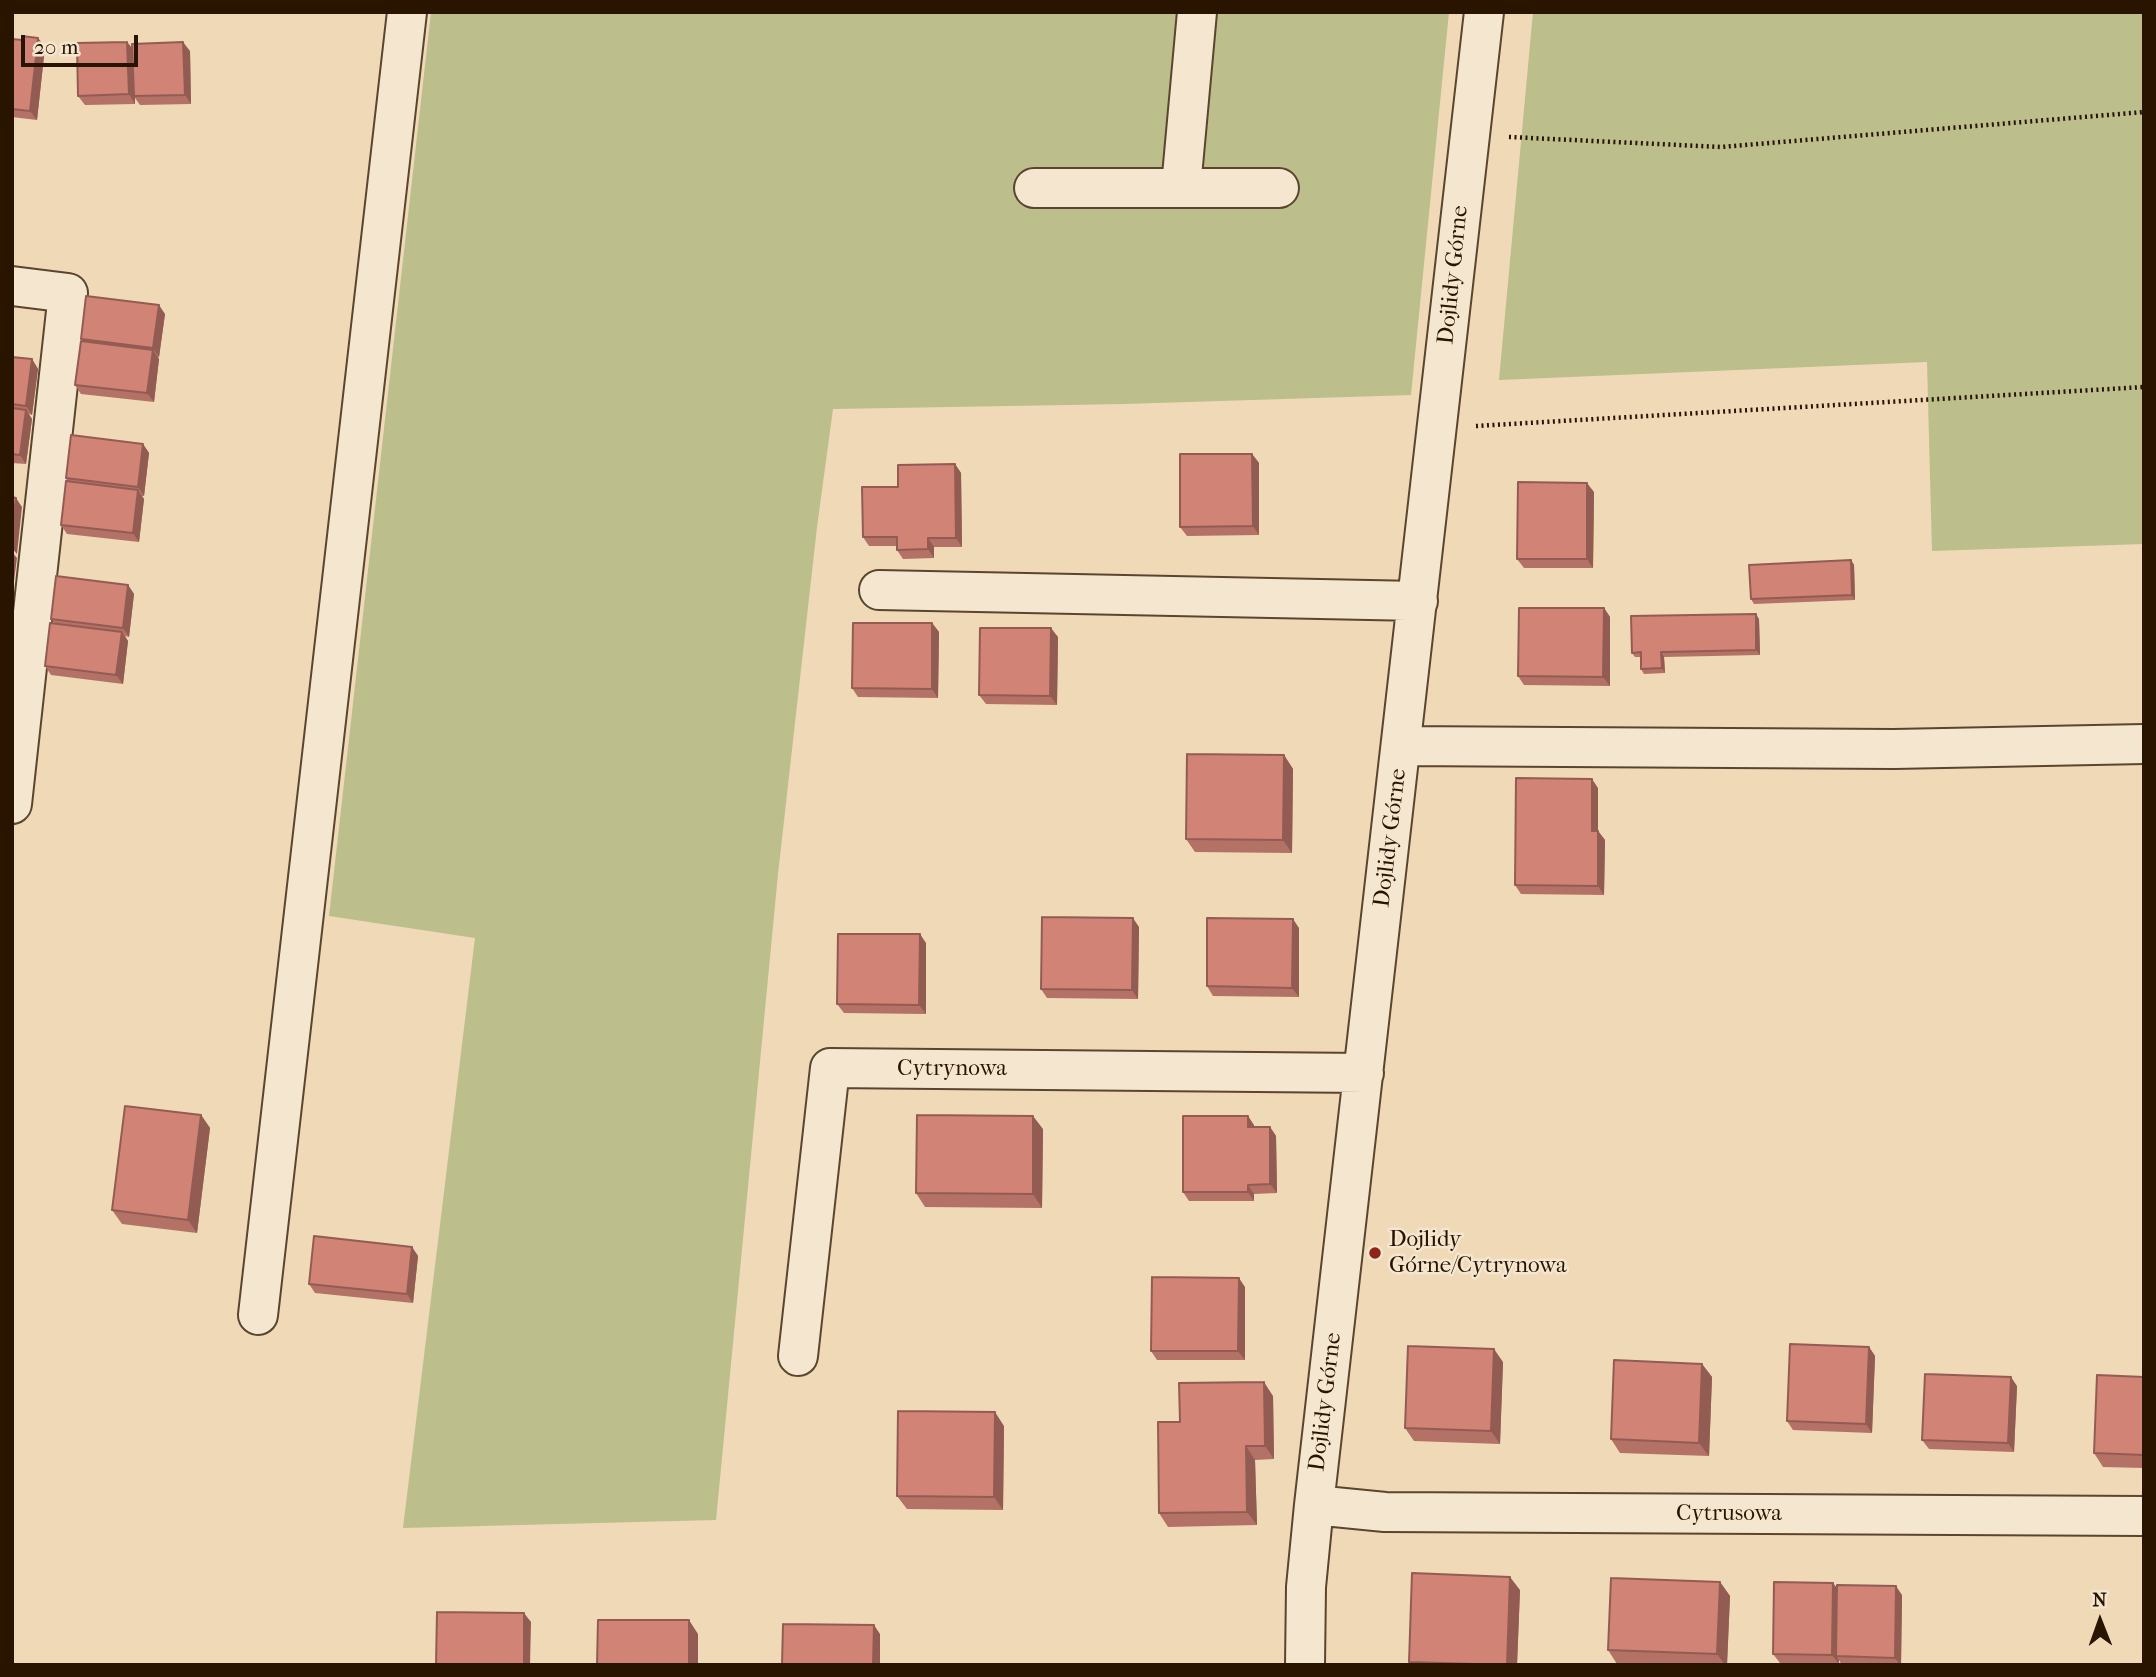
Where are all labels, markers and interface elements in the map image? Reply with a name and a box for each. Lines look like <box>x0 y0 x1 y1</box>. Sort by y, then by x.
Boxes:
scale bar <box>24 21 142 65</box>
text: 20 m <box>34 35 78 59</box>
street label: Dojlidy Górne <box>1433 204 1475 346</box>
street label: Dojlidy Górne <box>1369 767 1413 909</box>
street label: Cytrynowa <box>897 1055 1007 1083</box>
place label: Dojlidy Górne/Cytrynowa <box>1389 1226 1567 1280</box>
marker: Dojlidy Górne/Cytrynowa <box>1367 1245 1383 1261</box>
street label: Dojlidy Górne <box>1304 1331 1348 1473</box>
street label: Cytrusowa <box>1676 1500 1782 1528</box>
north arrow <box>2065 1586 2135 1656</box>
text: N <box>2092 1589 2107 1611</box>

